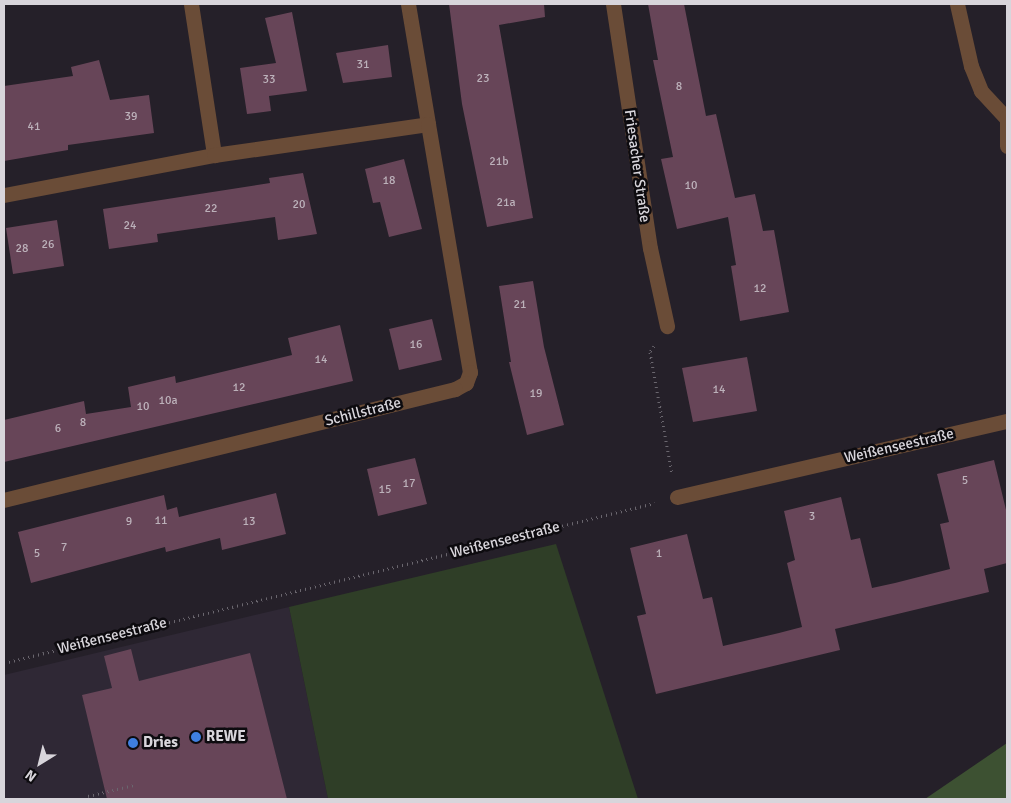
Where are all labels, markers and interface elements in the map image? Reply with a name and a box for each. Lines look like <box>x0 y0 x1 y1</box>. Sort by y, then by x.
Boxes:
house number: 31 <box>357 58 369 72</box>
house number: 23 <box>477 72 489 86</box>
house number: 33 <box>263 73 275 87</box>
house number: 8 <box>676 80 682 94</box>
street label: Friesacher Straße <box>620 108 654 224</box>
house number: 39 <box>125 110 137 124</box>
house number: 41 <box>28 120 40 134</box>
house number: 21b <box>489 155 509 169</box>
house number: 18 <box>383 174 395 188</box>
house number: 10 <box>685 179 697 193</box>
house number: 21a <box>496 196 516 210</box>
house number: 20 <box>293 198 305 212</box>
house number: 22 <box>205 202 217 216</box>
house number: 24 <box>124 219 136 233</box>
house number: 26 <box>42 238 54 252</box>
house number: 28 <box>16 242 28 256</box>
house number: 12 <box>754 282 766 296</box>
house number: 21 <box>514 298 526 312</box>
house number: 16 <box>410 338 422 352</box>
house number: 14 <box>315 353 327 367</box>
house number: 12 <box>233 381 245 395</box>
house number: 14 <box>713 383 725 397</box>
house number: 19 <box>530 387 542 401</box>
house number: 10a <box>158 394 178 408</box>
street label: Schillstraße <box>323 394 403 430</box>
house number: 10 <box>137 400 149 414</box>
house number: 8 <box>80 416 86 430</box>
house number: 6 <box>55 422 61 436</box>
street label: Weißenseestraße <box>842 425 956 467</box>
house number: 5 <box>962 474 968 488</box>
house number: 17 <box>403 477 415 491</box>
house number: 15 <box>379 483 391 497</box>
house number: 3 <box>809 510 815 524</box>
house number: 11 <box>155 514 167 528</box>
house number: 9 <box>126 515 132 529</box>
house number: 13 <box>243 515 255 529</box>
street label: Weißenseestraße <box>448 518 562 562</box>
house number: 7 <box>61 541 67 555</box>
house number: 5 <box>34 547 40 561</box>
house number: 1 <box>656 547 662 561</box>
street label: Weißenseestraße <box>55 614 169 658</box>
place label: REWE <box>206 728 246 746</box>
marker: REWE <box>190 731 202 743</box>
place label: Dries <box>143 734 178 752</box>
marker: Dries <box>127 737 139 749</box>
north arrow <box>15 738 65 788</box>
text: N <box>22 766 40 785</box>

